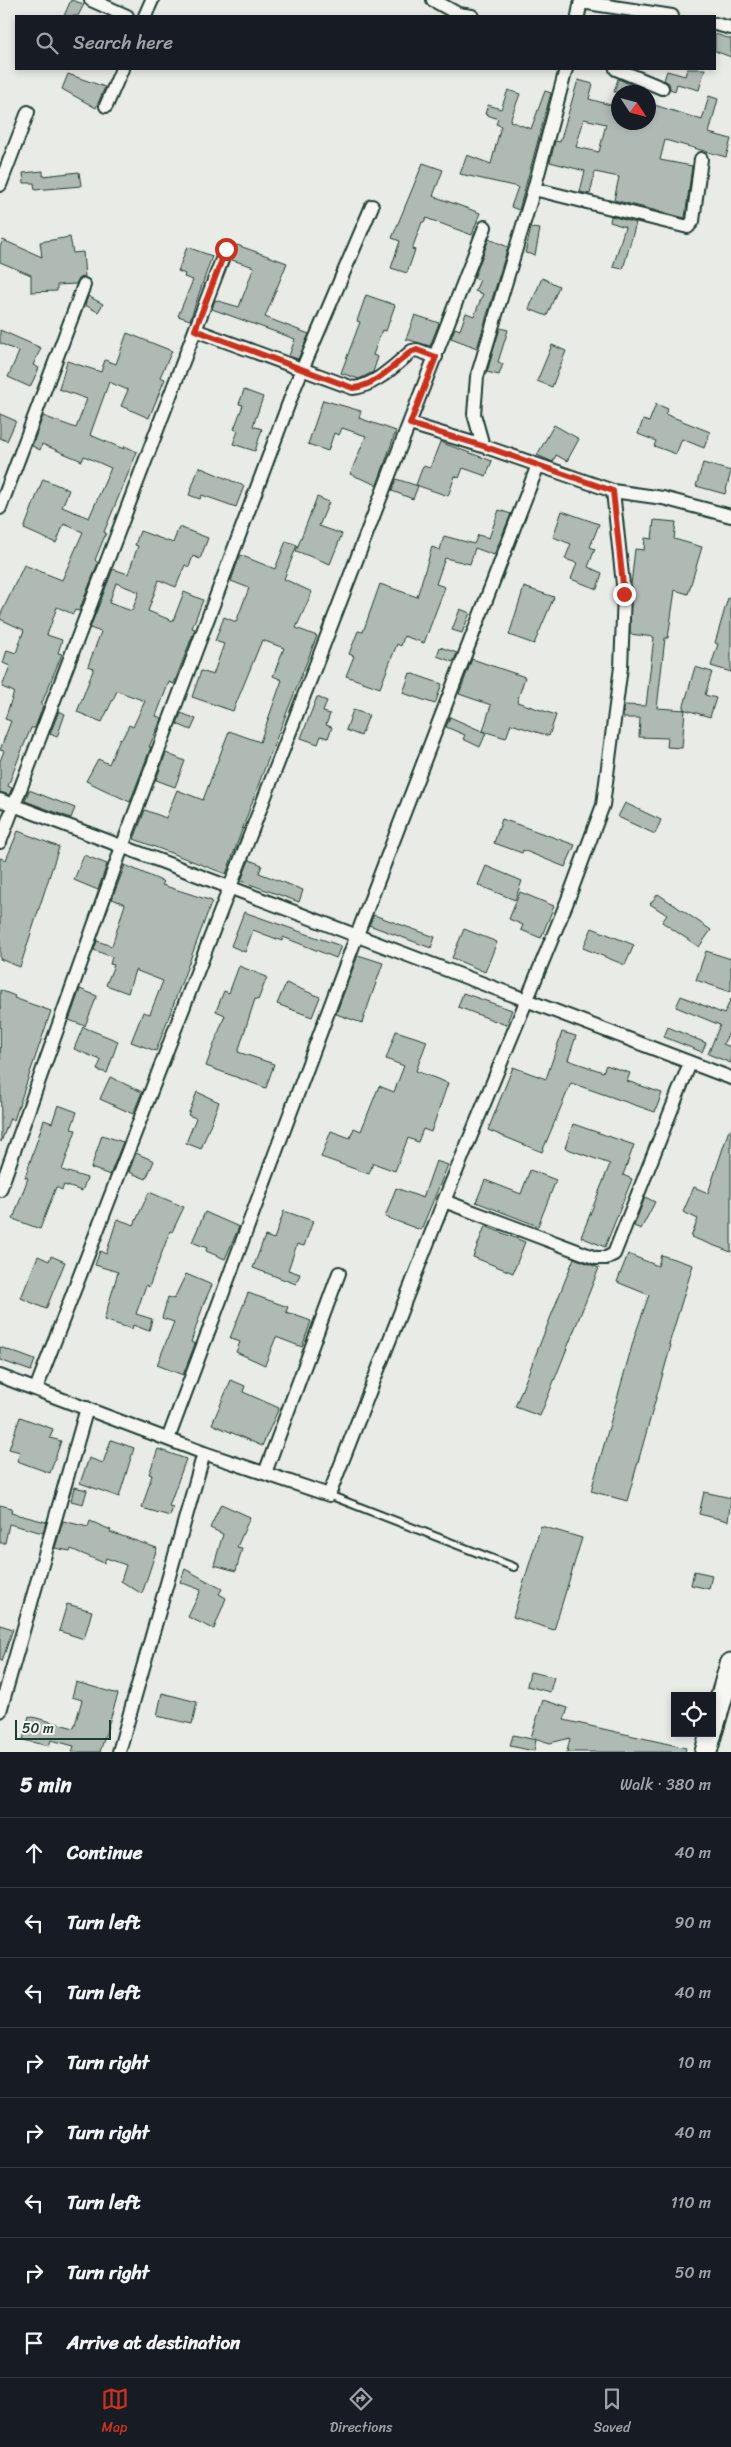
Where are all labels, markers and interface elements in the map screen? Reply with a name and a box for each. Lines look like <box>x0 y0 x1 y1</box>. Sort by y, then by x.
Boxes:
search box <box>15 15 716 70</box>
text: Search here <box>73 26 173 59</box>
icon: search <box>33 29 61 57</box>
north arrow <box>611 85 656 130</box>
route start <box>215 238 238 261</box>
route end <box>613 583 636 606</box>
map controls <box>671 1692 716 1737</box>
button: locate <box>671 1692 716 1737</box>
text: 50 m <box>22 1716 54 1741</box>
scale bar <box>15 1717 111 1740</box>
text: 5 min <box>20 1766 72 1804</box>
text: Walk · 380 m <box>620 1770 711 1799</box>
text: Continue <box>67 1836 143 1869</box>
text: 40 m <box>674 1838 711 1867</box>
icon: ahead <box>20 1839 48 1867</box>
text: Turn left <box>67 1906 140 1939</box>
text: 90 m <box>675 1908 711 1937</box>
icon: left <box>20 1909 48 1937</box>
text: Turn left <box>67 1976 140 2009</box>
text: 40 m <box>674 1978 711 2007</box>
icon: left <box>20 1979 48 2007</box>
text: Turn right <box>67 2046 149 2079</box>
text: 10 m <box>678 2048 711 2077</box>
icon: right <box>20 2049 48 2077</box>
text: Turn right <box>67 2116 149 2149</box>
text: 40 m <box>674 2118 711 2147</box>
icon: right <box>20 2119 48 2147</box>
text: Turn left <box>67 2186 140 2219</box>
text: 110 m <box>671 2188 711 2217</box>
icon: left <box>20 2189 48 2217</box>
text: Turn right <box>67 2256 149 2289</box>
text: 50 m <box>675 2258 711 2287</box>
icon: right <box>20 2259 48 2287</box>
text: Arrive at destination <box>67 2326 240 2359</box>
icon: arrive <box>20 2329 48 2357</box>
tab: Map <box>101 2385 129 2440</box>
tab: Directions <box>330 2385 392 2440</box>
tab: Saved <box>594 2385 630 2440</box>

